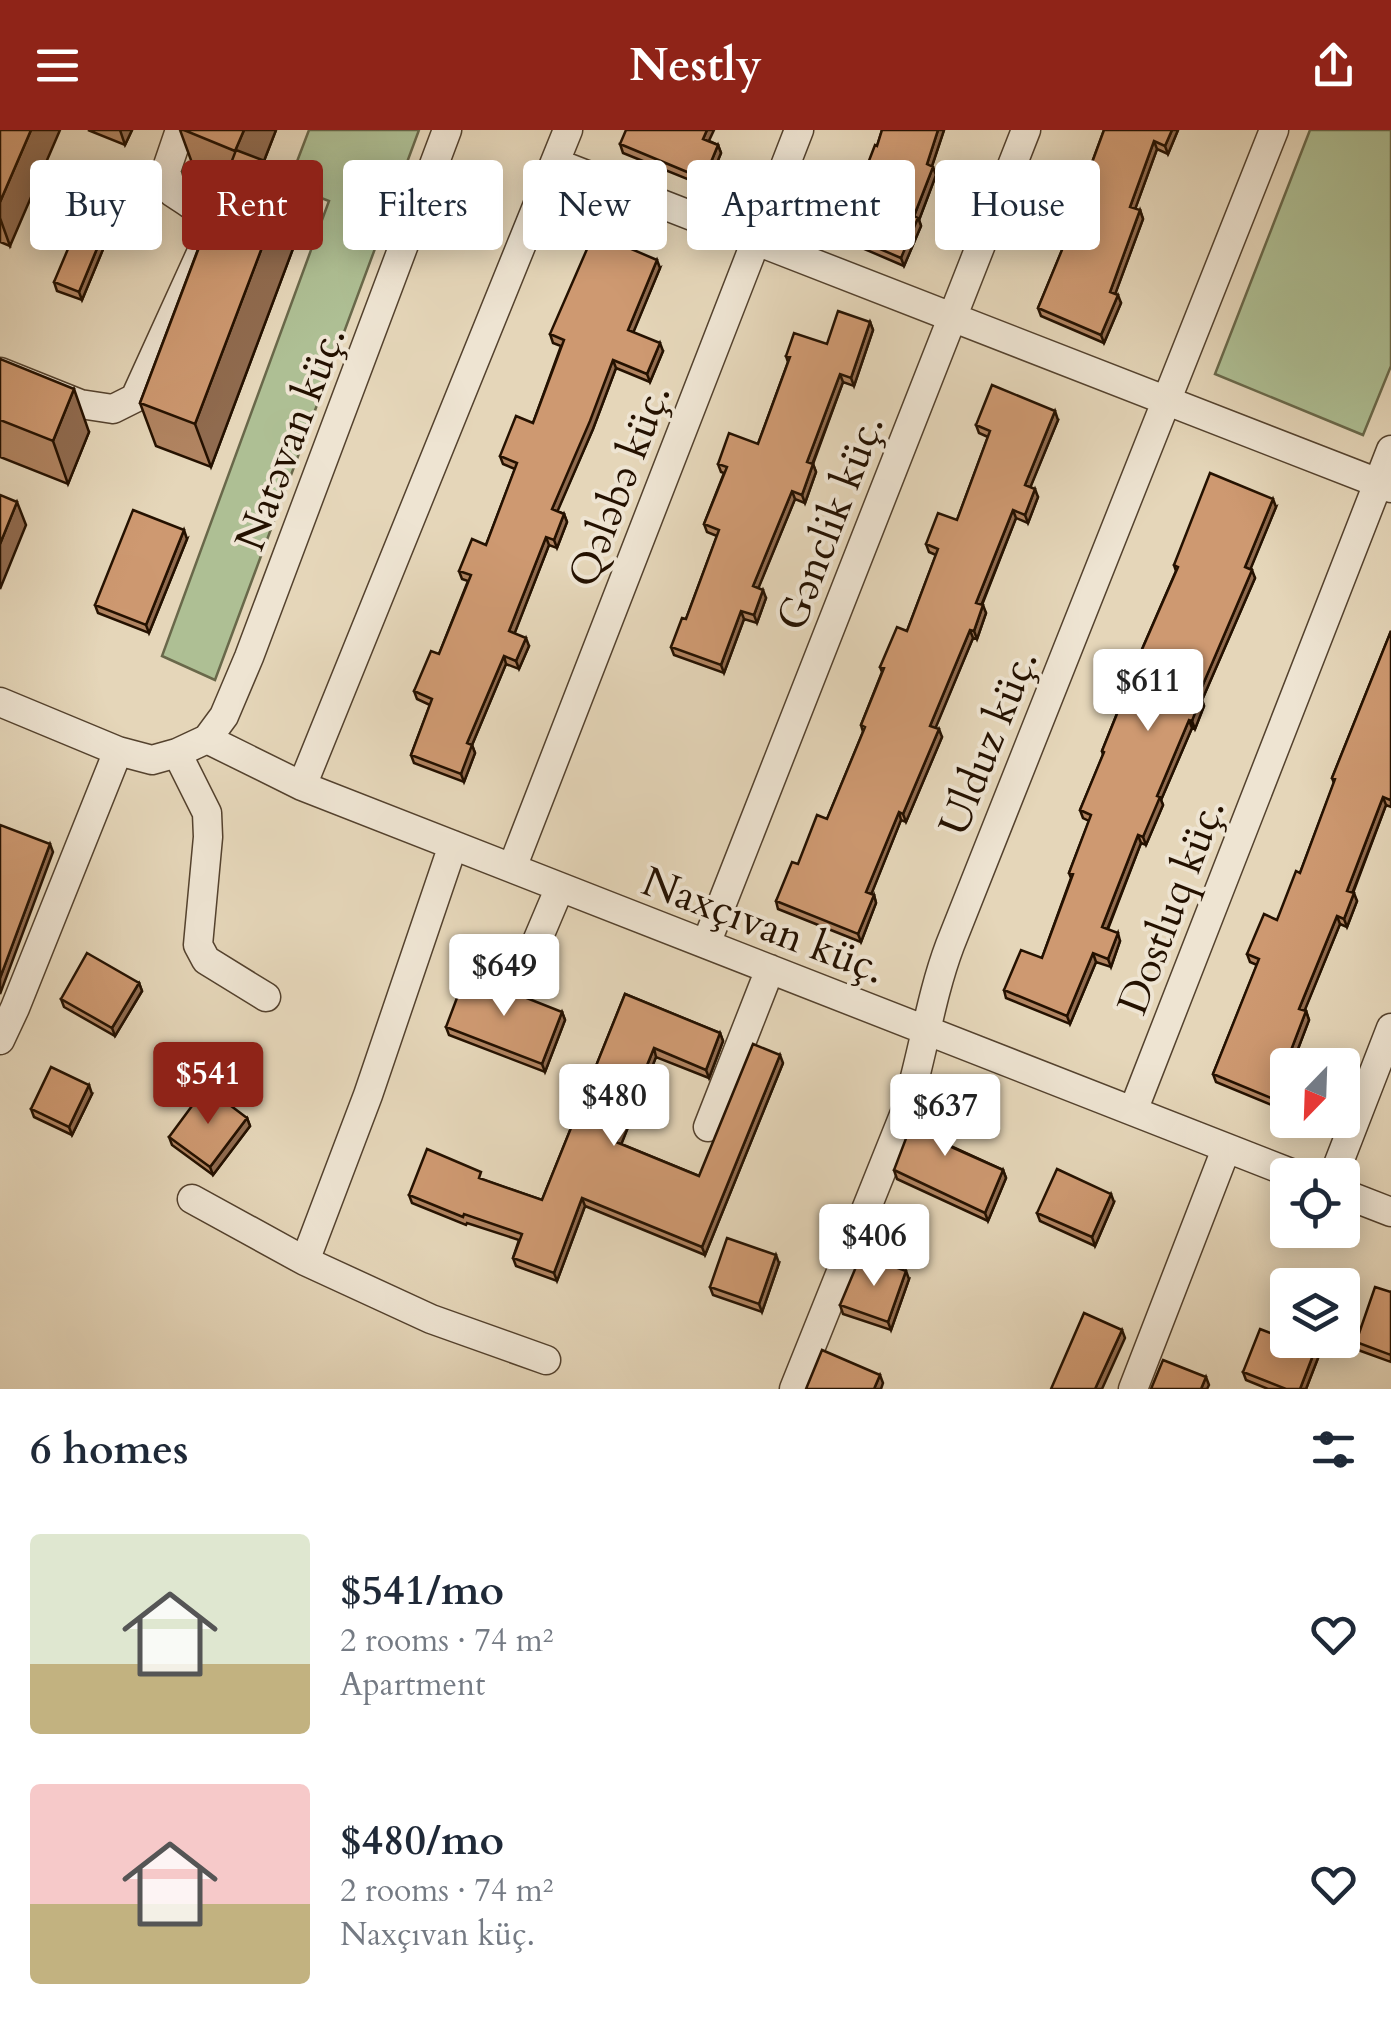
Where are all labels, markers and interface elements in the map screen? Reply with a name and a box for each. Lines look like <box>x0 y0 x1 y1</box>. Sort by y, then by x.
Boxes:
text: Nestly <box>629 35 762 96</box>
icon: menu <box>30 38 85 93</box>
icon: share <box>1306 38 1361 93</box>
chip: Buy <box>30 160 162 250</box>
chip: Rent <box>182 160 323 250</box>
chip: Filters <box>343 160 503 250</box>
chip: New <box>523 160 667 250</box>
chip: Apartment <box>687 160 915 250</box>
chip: House <box>935 160 1100 250</box>
street label: Natəvan küç. <box>221 318 359 559</box>
street label: Qələbə küç. <box>555 376 684 595</box>
street label: Gənclik küç. <box>763 406 898 639</box>
street label: Ulduz küç. <box>925 641 1051 844</box>
pin: $611 <box>1089 649 1207 734</box>
text: $611 <box>1115 659 1181 703</box>
street label: Dostluq küç. <box>1104 790 1239 1023</box>
street label: Naxçıvan küç. <box>634 853 893 998</box>
pin: $649 <box>445 934 563 1019</box>
text: $649 <box>471 944 537 988</box>
pin: $541 <box>149 1042 267 1127</box>
north arrow <box>1270 1048 1360 1138</box>
map controls <box>1270 1048 1360 1358</box>
text: $541 <box>175 1052 241 1096</box>
pin: $480 <box>555 1064 673 1149</box>
text: $480 <box>581 1074 647 1118</box>
pin: $637 <box>886 1074 1004 1159</box>
text: $637 <box>912 1084 978 1128</box>
button: locate <box>1270 1158 1360 1248</box>
pin: $406 <box>815 1204 933 1289</box>
text: $406 <box>841 1214 907 1258</box>
button: layers <box>1270 1268 1360 1358</box>
text: 6 homes <box>30 1421 188 1478</box>
icon: filters <box>1306 1422 1361 1477</box>
text: $541/mo <box>340 1562 504 1619</box>
icon: home <box>110 1574 230 1694</box>
icon: heart <box>1306 1607 1361 1662</box>
text: 2 rooms · 74 m² <box>340 1619 553 1663</box>
text: Apartment <box>340 1663 485 1707</box>
text: $480/mo <box>340 1812 504 1869</box>
icon: home <box>110 1824 230 1944</box>
icon: heart <box>1306 1857 1361 1912</box>
text: 2 rooms · 74 m² <box>340 1869 553 1913</box>
text: Naxçıvan küç. <box>340 1913 535 1957</box>

